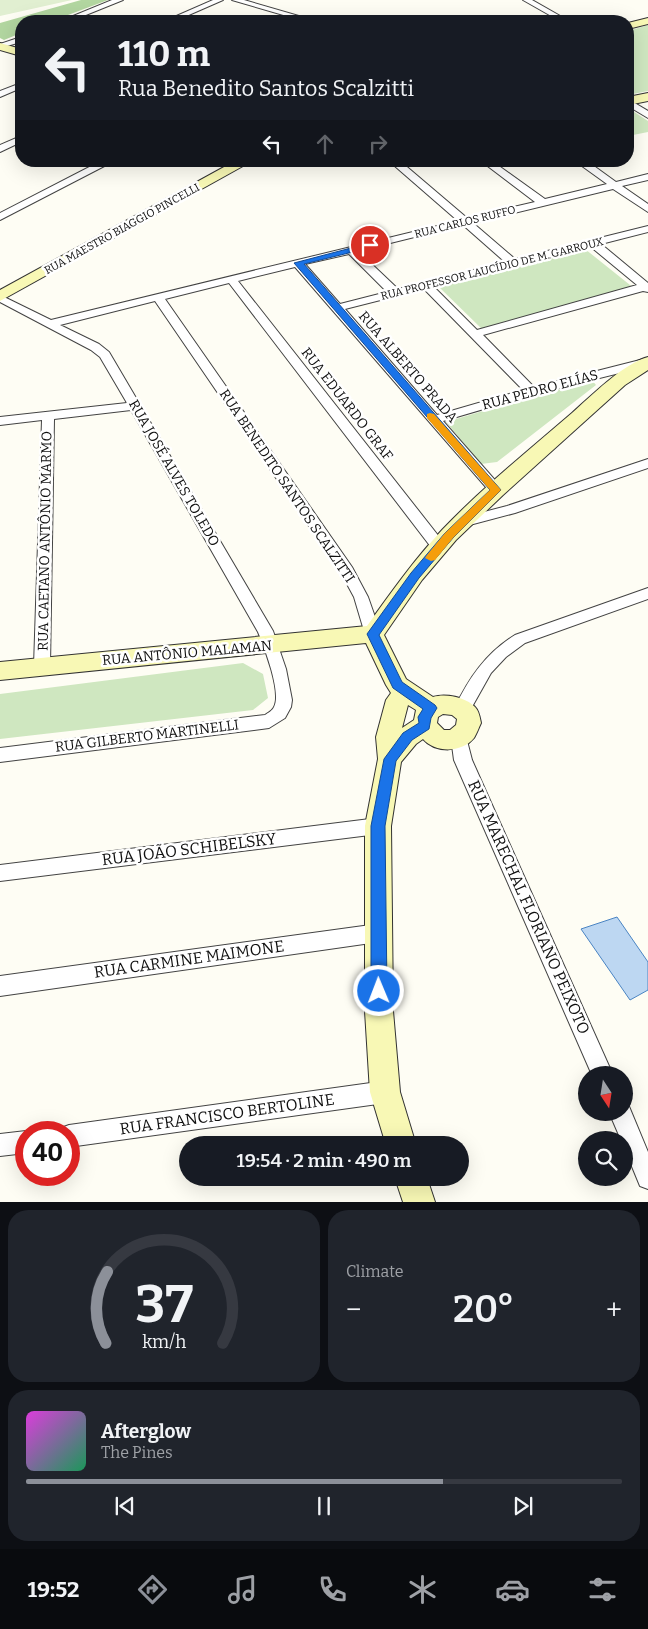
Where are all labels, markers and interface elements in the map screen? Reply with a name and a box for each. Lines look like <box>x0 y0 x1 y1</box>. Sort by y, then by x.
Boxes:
text: 110 m <box>118 33 210 75</box>
icon: left <box>35 35 100 100</box>
text: Rua Benedito Santos Scalzitti <box>118 75 414 102</box>
icon: left <box>258 130 286 158</box>
icon: ahead <box>311 130 339 158</box>
icon: right <box>364 130 392 158</box>
street label: RUA MAESTRO BIAGGIO PINCELLI <box>42 181 202 277</box>
street label: RUA CARLOS RUFFO <box>413 203 517 241</box>
pin <box>349 224 391 266</box>
icon: arrive <box>356 231 384 259</box>
street label: RUA PROFESSOR LAUCÍDIO DE M. GARROUX <box>379 234 605 303</box>
street label: RUA ALBERTO PRADA <box>355 308 461 426</box>
street label: RUA EDUARDO GRAF <box>298 344 396 464</box>
street label: RUA PEDRO ELÍAS <box>480 365 600 414</box>
street label: RUA BENEDITO SANTOS SCALZITTI <box>216 386 358 586</box>
street label: RUA JOSÉ ALVES TOLEDO <box>125 396 224 549</box>
street label: RUA CAETANO ANTÔNIO MARMO <box>34 431 55 651</box>
street label: RUA ANTÔNIO MALAMAN <box>101 636 273 669</box>
street label: RUA GILBERTO MARTINELLI <box>54 716 240 756</box>
street label: RUA MARECHAL FLORIANO PEIXOTO <box>464 777 594 1037</box>
street label: RUA JOÃO SCHIBELSKY <box>101 828 278 869</box>
street label: RUA CARMINE MAIMONE <box>93 936 285 982</box>
position arrow <box>352 964 404 1016</box>
north arrow <box>578 1066 632 1121</box>
map controls <box>578 1066 633 1186</box>
street label: RUA FRANCISCO BERTOLINE <box>118 1090 336 1138</box>
speed limit sign: 40 <box>15 1121 80 1186</box>
button: search <box>578 1131 633 1186</box>
text: 19:54 · 2 min · 490 m <box>237 1149 411 1172</box>
text: Climate <box>346 1262 404 1281</box>
text: 37 <box>135 1273 193 1336</box>
text: 20° <box>453 1286 515 1332</box>
text: − <box>346 1293 361 1326</box>
text: + <box>606 1293 622 1326</box>
text: km/h <box>142 1331 186 1353</box>
text: Afterglow <box>101 1420 191 1443</box>
text: The Pines <box>101 1443 173 1462</box>
icon: previous <box>111 1492 139 1520</box>
icon: pause <box>310 1492 338 1520</box>
icon: next <box>509 1492 537 1520</box>
icon: directions <box>135 1572 170 1607</box>
icon: music <box>225 1572 260 1607</box>
icon: phone <box>315 1572 350 1607</box>
icon: climate <box>405 1572 440 1607</box>
icon: car <box>495 1572 530 1607</box>
icon: filters <box>585 1572 620 1607</box>
text: 19:52 <box>28 1576 79 1603</box>

